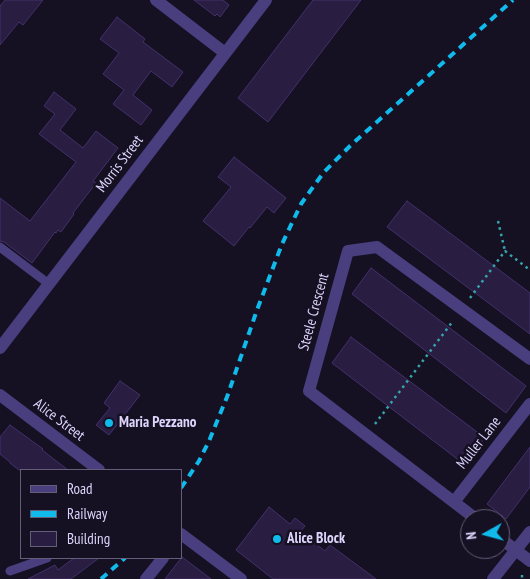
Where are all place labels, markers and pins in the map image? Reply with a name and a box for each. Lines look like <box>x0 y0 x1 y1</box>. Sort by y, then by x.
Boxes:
place label: Maria Pezzano <box>119 414 196 432</box>
marker: Maria Pezzano <box>103 417 115 429</box>
place label: Alice Block <box>287 530 345 548</box>
marker: Alice Block <box>271 533 283 545</box>

